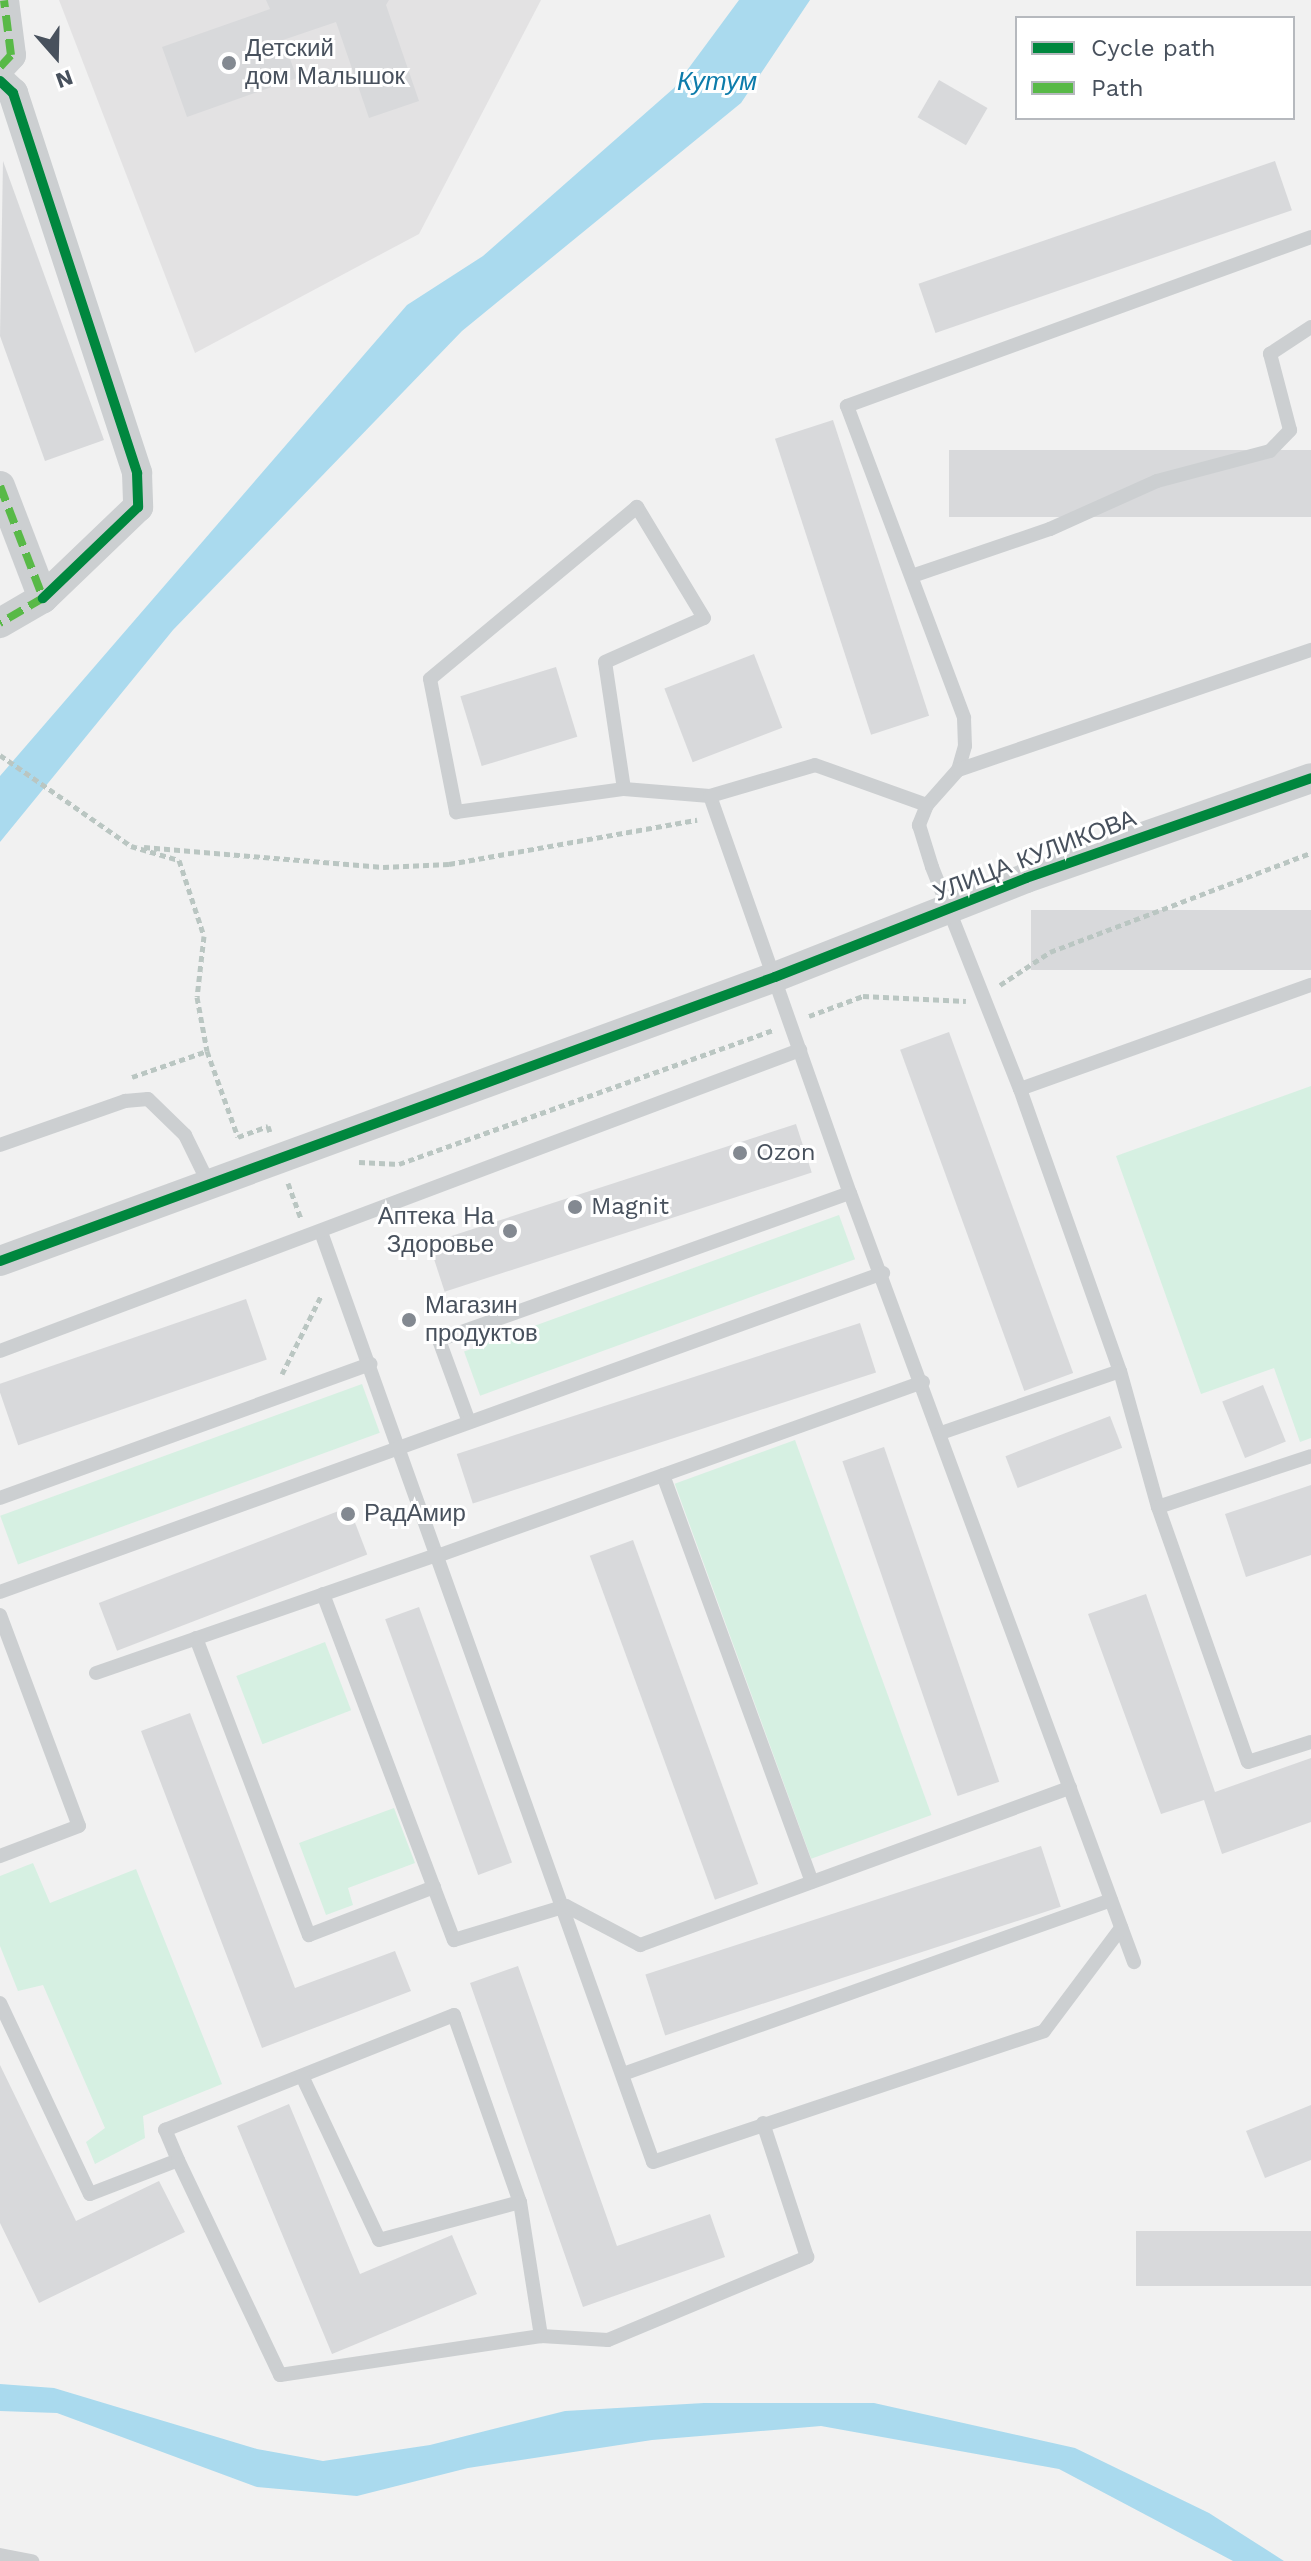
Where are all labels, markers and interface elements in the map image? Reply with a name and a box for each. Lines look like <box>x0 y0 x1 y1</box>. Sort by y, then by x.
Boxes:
north arrow <box>16 16 96 96</box>
legend <box>1015 16 1295 120</box>
text: Cycle path <box>1091 34 1216 62</box>
place label: Детский дом Малышок <box>245 35 405 91</box>
marker: Детский дом Малышок <box>220 54 238 72</box>
text: N <box>52 64 76 94</box>
water label: Кутум <box>677 66 757 98</box>
text: Path <box>1091 74 1144 102</box>
street label: УЛИЦА КУЛИКОВА <box>930 804 1140 908</box>
place label: Ozon <box>756 1139 816 1167</box>
marker: Ozon <box>731 1144 749 1162</box>
place label: Magnit <box>591 1193 669 1221</box>
marker: Magnit <box>566 1198 584 1216</box>
place label: Аптека На Здоровье <box>378 1203 494 1259</box>
marker: Аптека На Здоровье <box>501 1222 519 1240</box>
place label: Магазин продуктов <box>425 1292 538 1348</box>
marker: Магазин продуктов <box>400 1311 418 1329</box>
place label: РадАмир <box>364 1500 466 1528</box>
marker: РадАмир <box>339 1505 357 1523</box>

